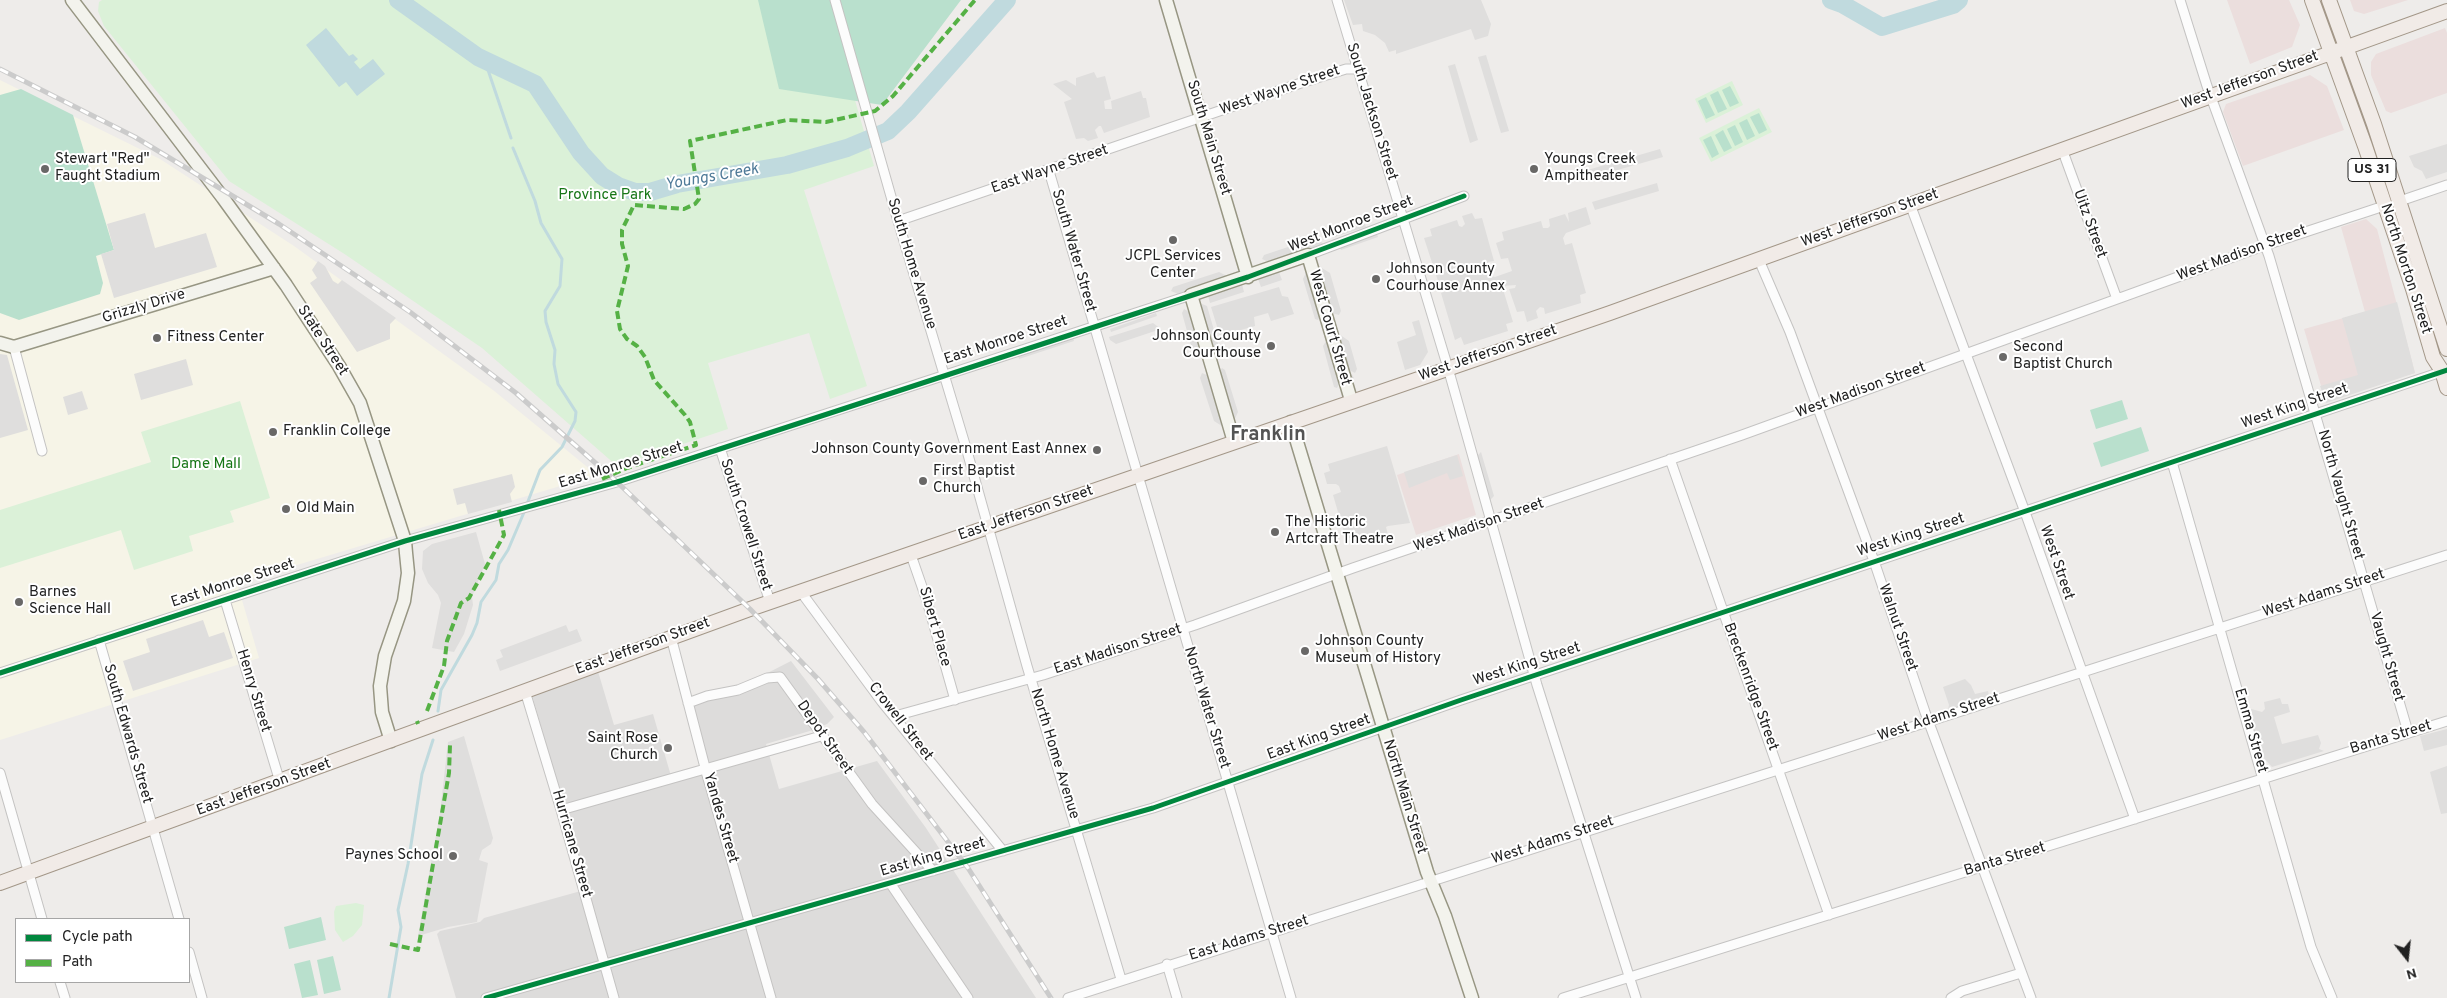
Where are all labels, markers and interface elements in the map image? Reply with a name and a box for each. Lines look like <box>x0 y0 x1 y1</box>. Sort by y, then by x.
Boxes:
street label: South Jackson Street <box>1342 41 1400 183</box>
street label: West Jefferson Street <box>2179 48 2321 114</box>
street label: West Wayne Street <box>1217 62 1343 120</box>
street label: South Main Street <box>1182 78 1234 198</box>
street label: East Wayne Street <box>989 142 1111 198</box>
place label: Stewart "Red" Faught Stadium <box>55 151 160 186</box>
place label: Youngs Creek Ampitheater <box>1544 151 1636 186</box>
road number: US 31 <box>2348 158 2396 182</box>
water label: Youngs Creek <box>664 160 760 196</box>
marker: Stewart "Red" Faught Stadium <box>39 163 51 175</box>
marker: Youngs Creek Ampitheater <box>1528 163 1540 175</box>
street label: West Jefferson Street <box>1799 186 1941 252</box>
park label: Province Park <box>558 187 652 205</box>
street label: South Water Street <box>1047 187 1099 315</box>
street label: Uitz Street <box>2068 187 2110 261</box>
street label: West Monroe Street <box>1286 193 1416 257</box>
street label: South Home Avenue <box>882 196 940 332</box>
street label: North Morton Street <box>2375 202 2435 336</box>
street label: West Madison Street <box>2175 222 2309 286</box>
marker: JCPL Services Center <box>1167 234 1179 246</box>
place label: JCPL Services Center <box>1125 248 1221 283</box>
place label: Johnson County Courhouse Annex <box>1386 261 1505 296</box>
street label: West Court Street <box>1304 268 1354 388</box>
marker: Johnson County Courhouse Annex <box>1370 273 1382 285</box>
street label: Grizzly Drive <box>100 286 188 328</box>
street label: State Street <box>293 302 351 380</box>
street label: East Monroe Street <box>942 313 1070 369</box>
street label: West Jefferson Street <box>1417 322 1559 386</box>
place label: Johnson County Courthouse <box>1152 328 1261 363</box>
place label: Fitness Center <box>167 329 264 347</box>
marker: Fitness Center <box>151 332 163 344</box>
place label: Second Baptist Church <box>2013 339 2113 374</box>
marker: Johnson County Courthouse <box>1265 340 1277 352</box>
marker: Second Baptist Church <box>1997 351 2009 363</box>
street label: West Madison Street <box>1794 359 1928 423</box>
street label: West King Street <box>2239 380 2351 434</box>
place label: Franklin College <box>283 423 391 441</box>
district label: Franklin <box>1230 424 1306 448</box>
marker: Franklin College <box>267 426 279 438</box>
street label: North Vaught Street <box>2313 428 2367 562</box>
street label: East Monroe Street <box>557 439 685 493</box>
place label: Johnson County Government East Annex <box>811 441 1087 459</box>
marker: Johnson County Government East Annex <box>1091 444 1103 456</box>
park label: Dame Mall <box>171 456 241 474</box>
street label: South Crowell Street <box>715 457 775 593</box>
place label: First Baptist Church <box>933 463 1015 498</box>
marker: First Baptist Church <box>917 475 929 487</box>
street label: East Jefferson Street <box>956 482 1096 546</box>
street label: West Madison Street <box>1411 495 1547 557</box>
place label: Old Main <box>296 500 355 518</box>
marker: Old Main <box>280 503 292 515</box>
street label: West King Street <box>1855 510 1967 562</box>
place label: The Historic Artcraft Theatre <box>1285 514 1394 549</box>
street label: West Street <box>2035 523 2077 603</box>
marker: The Historic Artcraft Theatre <box>1269 526 1281 538</box>
street label: East Monroe Street <box>169 556 297 612</box>
street label: West Adams Street <box>2261 566 2387 622</box>
street label: Walnut Street <box>1874 582 1920 674</box>
place label: Barnes Science Hall <box>29 584 111 619</box>
street label: Sibert Place <box>914 585 954 669</box>
marker: Barnes Science Hall <box>13 596 25 608</box>
street label: Vaught Street <box>2365 610 2407 704</box>
street label: East Jefferson Street <box>573 614 713 680</box>
street label: East Madison Street <box>1052 621 1184 679</box>
street label: Breckenridge Street <box>1718 621 1782 753</box>
place label: Johnson County Museum of History <box>1315 633 1441 668</box>
street label: West King Street <box>1471 639 1583 691</box>
street label: North Water Street <box>1179 645 1233 771</box>
marker: Johnson County Museum of History <box>1299 645 1311 657</box>
street label: Henry Street <box>232 647 274 735</box>
street label: South Edwards Street <box>98 662 156 806</box>
street label: Crowell Street <box>864 679 936 765</box>
street label: North Home Avenue <box>1026 686 1082 822</box>
street label: Emma Street <box>2229 687 2271 775</box>
street label: West Adams Street <box>1876 690 2002 746</box>
street label: Depot Street <box>792 698 856 778</box>
street label: East King Street <box>1265 711 1373 765</box>
street label: Banta Street <box>2348 717 2434 759</box>
place label: Saint Rose Church <box>587 730 658 765</box>
street label: North Main Street <box>1378 738 1430 856</box>
marker: Saint Rose Church <box>662 742 674 754</box>
street label: East Jefferson Street <box>194 755 334 821</box>
street label: Yandes Street <box>698 771 742 865</box>
street label: Hurricane Street <box>547 788 595 900</box>
street label: West Adams Street <box>1490 813 1616 869</box>
street label: East King Street <box>878 834 988 882</box>
street label: Banta Street <box>1962 839 2048 881</box>
place label: Paynes School <box>345 847 443 865</box>
marker: Paynes School <box>447 850 459 862</box>
street label: East Adams Street <box>1187 912 1311 966</box>
legend <box>15 918 190 983</box>
text: Cycle path <box>62 928 133 947</box>
north arrow <box>2382 933 2432 983</box>
text: Path <box>62 953 93 972</box>
text: N <box>2404 963 2418 982</box>

